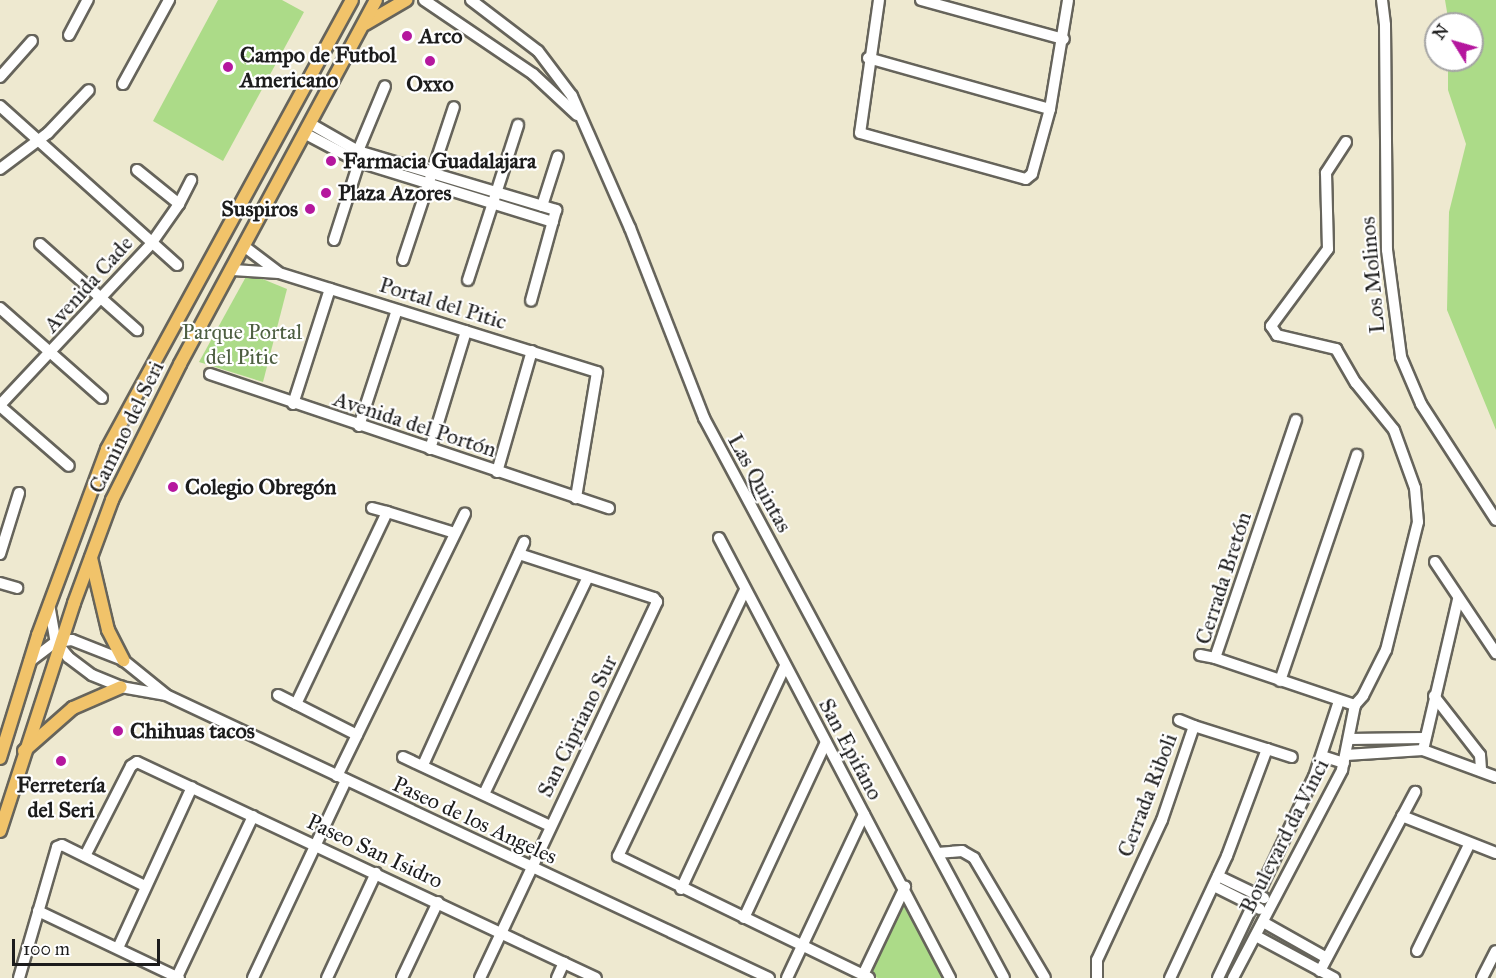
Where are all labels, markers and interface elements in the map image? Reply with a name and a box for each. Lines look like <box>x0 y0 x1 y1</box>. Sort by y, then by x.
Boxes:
north arrow <box>1424 12 1484 72</box>
text: N <box>1429 21 1452 43</box>
place label: Arco <box>419 23 463 49</box>
marker: Arco <box>400 29 414 43</box>
place label: Campo de Futbol Americano <box>240 41 396 92</box>
marker: Oxxo <box>423 54 437 68</box>
marker: Campo de Futbol Americano <box>221 60 235 74</box>
place label: Oxxo <box>406 71 454 97</box>
place label: Farmacia Guadalajara <box>343 148 536 174</box>
marker: Farmacia Guadalajara <box>324 154 338 168</box>
place label: Plaza Azores <box>338 180 451 206</box>
marker: Plaza Azores <box>319 186 333 200</box>
place label: Suspiros <box>221 196 298 222</box>
marker: Suspiros <box>303 202 317 216</box>
street label: Los Molinos <box>1354 216 1390 334</box>
street label: Avenida Cade <box>38 230 138 338</box>
street label: Portal del Pitic <box>376 271 510 335</box>
park label: Parque Portal del Pitic <box>182 318 302 370</box>
street label: Camino del Seri <box>83 357 169 497</box>
street label: Avenida del Portón <box>330 385 500 463</box>
street label: Las Quintas <box>722 429 798 537</box>
place label: Colegio Obregón <box>185 474 336 500</box>
marker: Colegio Obregón <box>166 480 180 494</box>
street label: Cerrada Bretón <box>1189 508 1257 648</box>
street label: San Cipriano Sur <box>531 651 623 801</box>
street label: San Epifano <box>813 694 889 804</box>
place label: Chihuas tacos <box>130 718 255 744</box>
marker: Chihuas tacos <box>111 724 125 738</box>
street label: Cerrada Riboli <box>1111 729 1183 861</box>
marker: Ferretería del Seri <box>54 754 68 768</box>
street label: Boulevard da Vinci <box>1234 754 1334 918</box>
street label: Paseo de los Angeles <box>388 770 562 870</box>
place label: Ferretería del Seri <box>16 771 106 822</box>
street label: Paseo San Isidro <box>303 808 447 894</box>
scale bar <box>15 927 164 965</box>
text: 100 m <box>23 938 70 960</box>

